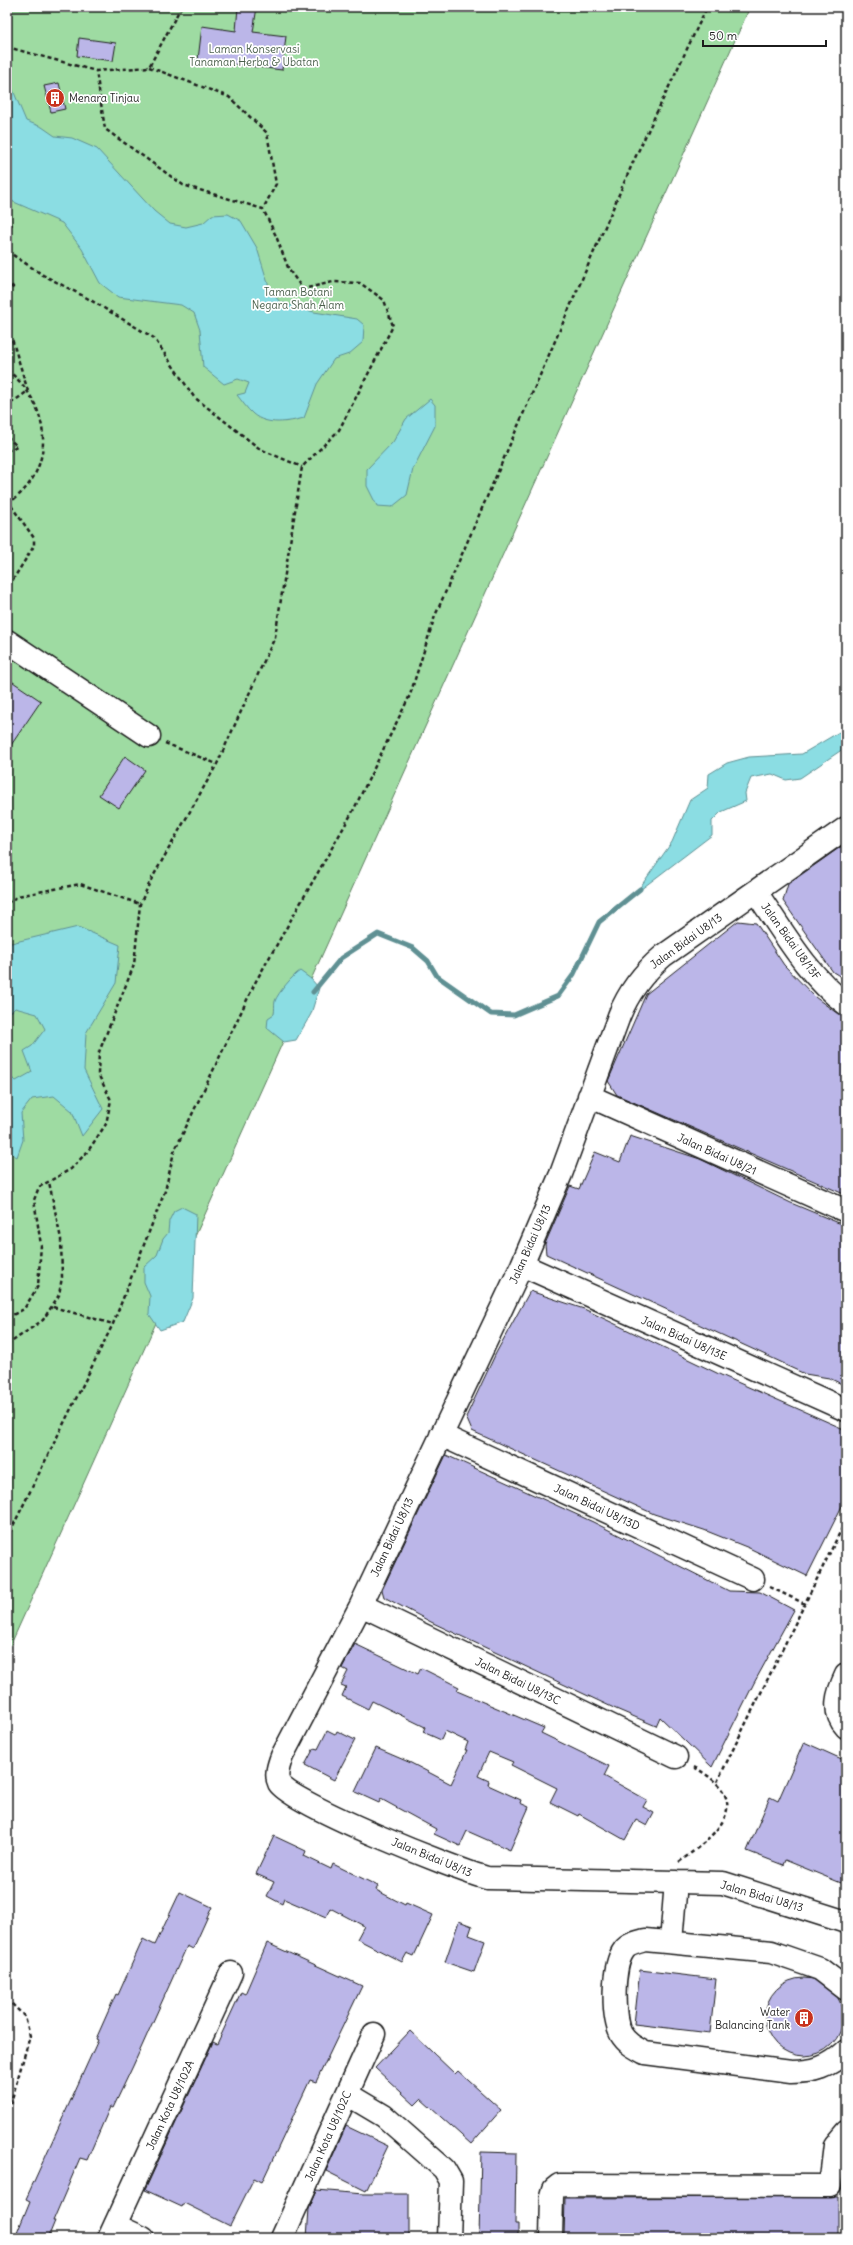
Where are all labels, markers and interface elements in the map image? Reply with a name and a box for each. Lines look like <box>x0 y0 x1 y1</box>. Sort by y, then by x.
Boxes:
scale bar <box>703 22 826 48</box>
text: 50 m <box>709 28 738 43</box>
park label: Laman Konservasi Tanaman Herba & Ubatan <box>189 42 319 69</box>
building icon: Menara Tinjau <box>44 87 66 109</box>
place label: Menara Tinjau <box>69 91 140 105</box>
park label: Taman Botani Negara Shah Alam <box>252 285 344 312</box>
street label: Jalan Bidai U8/13F <box>758 900 824 982</box>
street label: Jalan Bidai U8/13 <box>647 910 725 972</box>
street label: Jalan Bidai U8/21 <box>675 1130 759 1178</box>
street label: Jalan Bidai U8/13 <box>506 1202 554 1286</box>
street label: Jalan Bidai U8/13E <box>639 1313 729 1363</box>
street label: Jalan Bidai U8/13D <box>552 1481 642 1533</box>
street label: Jalan Bidai U8/13 <box>368 1495 416 1579</box>
street label: Jalan Bidai U8/13C <box>473 1654 563 1708</box>
street label: Jalan Bidai U8/13 <box>390 1834 474 1880</box>
street label: Jalan Bidai U8/13 <box>719 1877 805 1915</box>
place label: Water Balancing Tank <box>715 2005 791 2032</box>
building icon: Water Balancing Tank <box>793 2007 815 2029</box>
street label: Jalan Kota U8/102A <box>143 2058 197 2152</box>
street label: Jalan Kota U8/102C <box>302 2089 354 2183</box>

